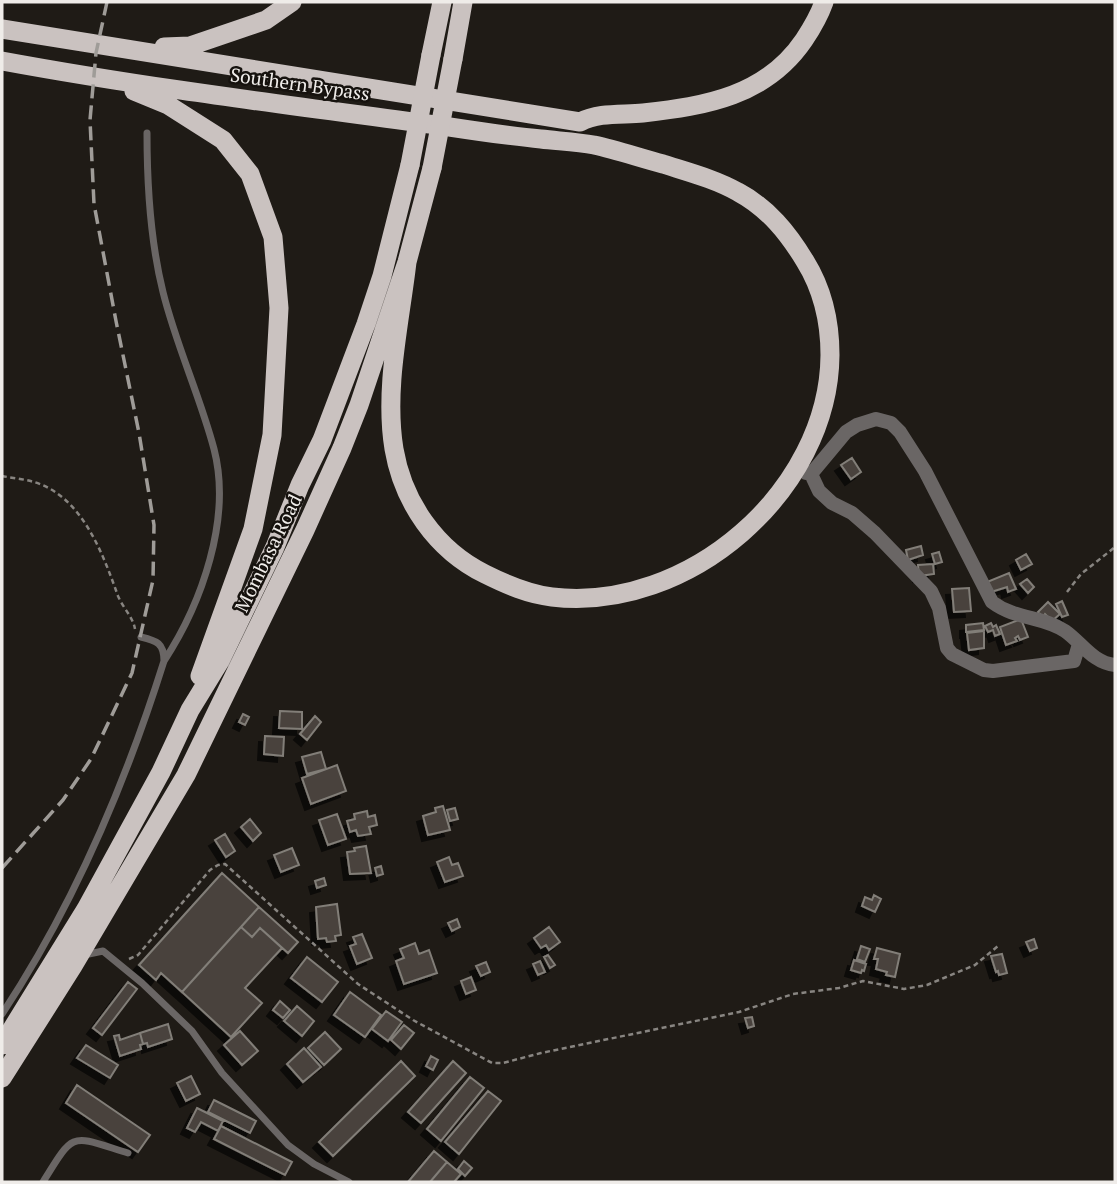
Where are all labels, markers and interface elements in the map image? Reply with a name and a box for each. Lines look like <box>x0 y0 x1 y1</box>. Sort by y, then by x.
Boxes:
street label: Southern Bypass <box>229 61 371 106</box>
street label: Mombasa Road <box>228 489 307 616</box>

